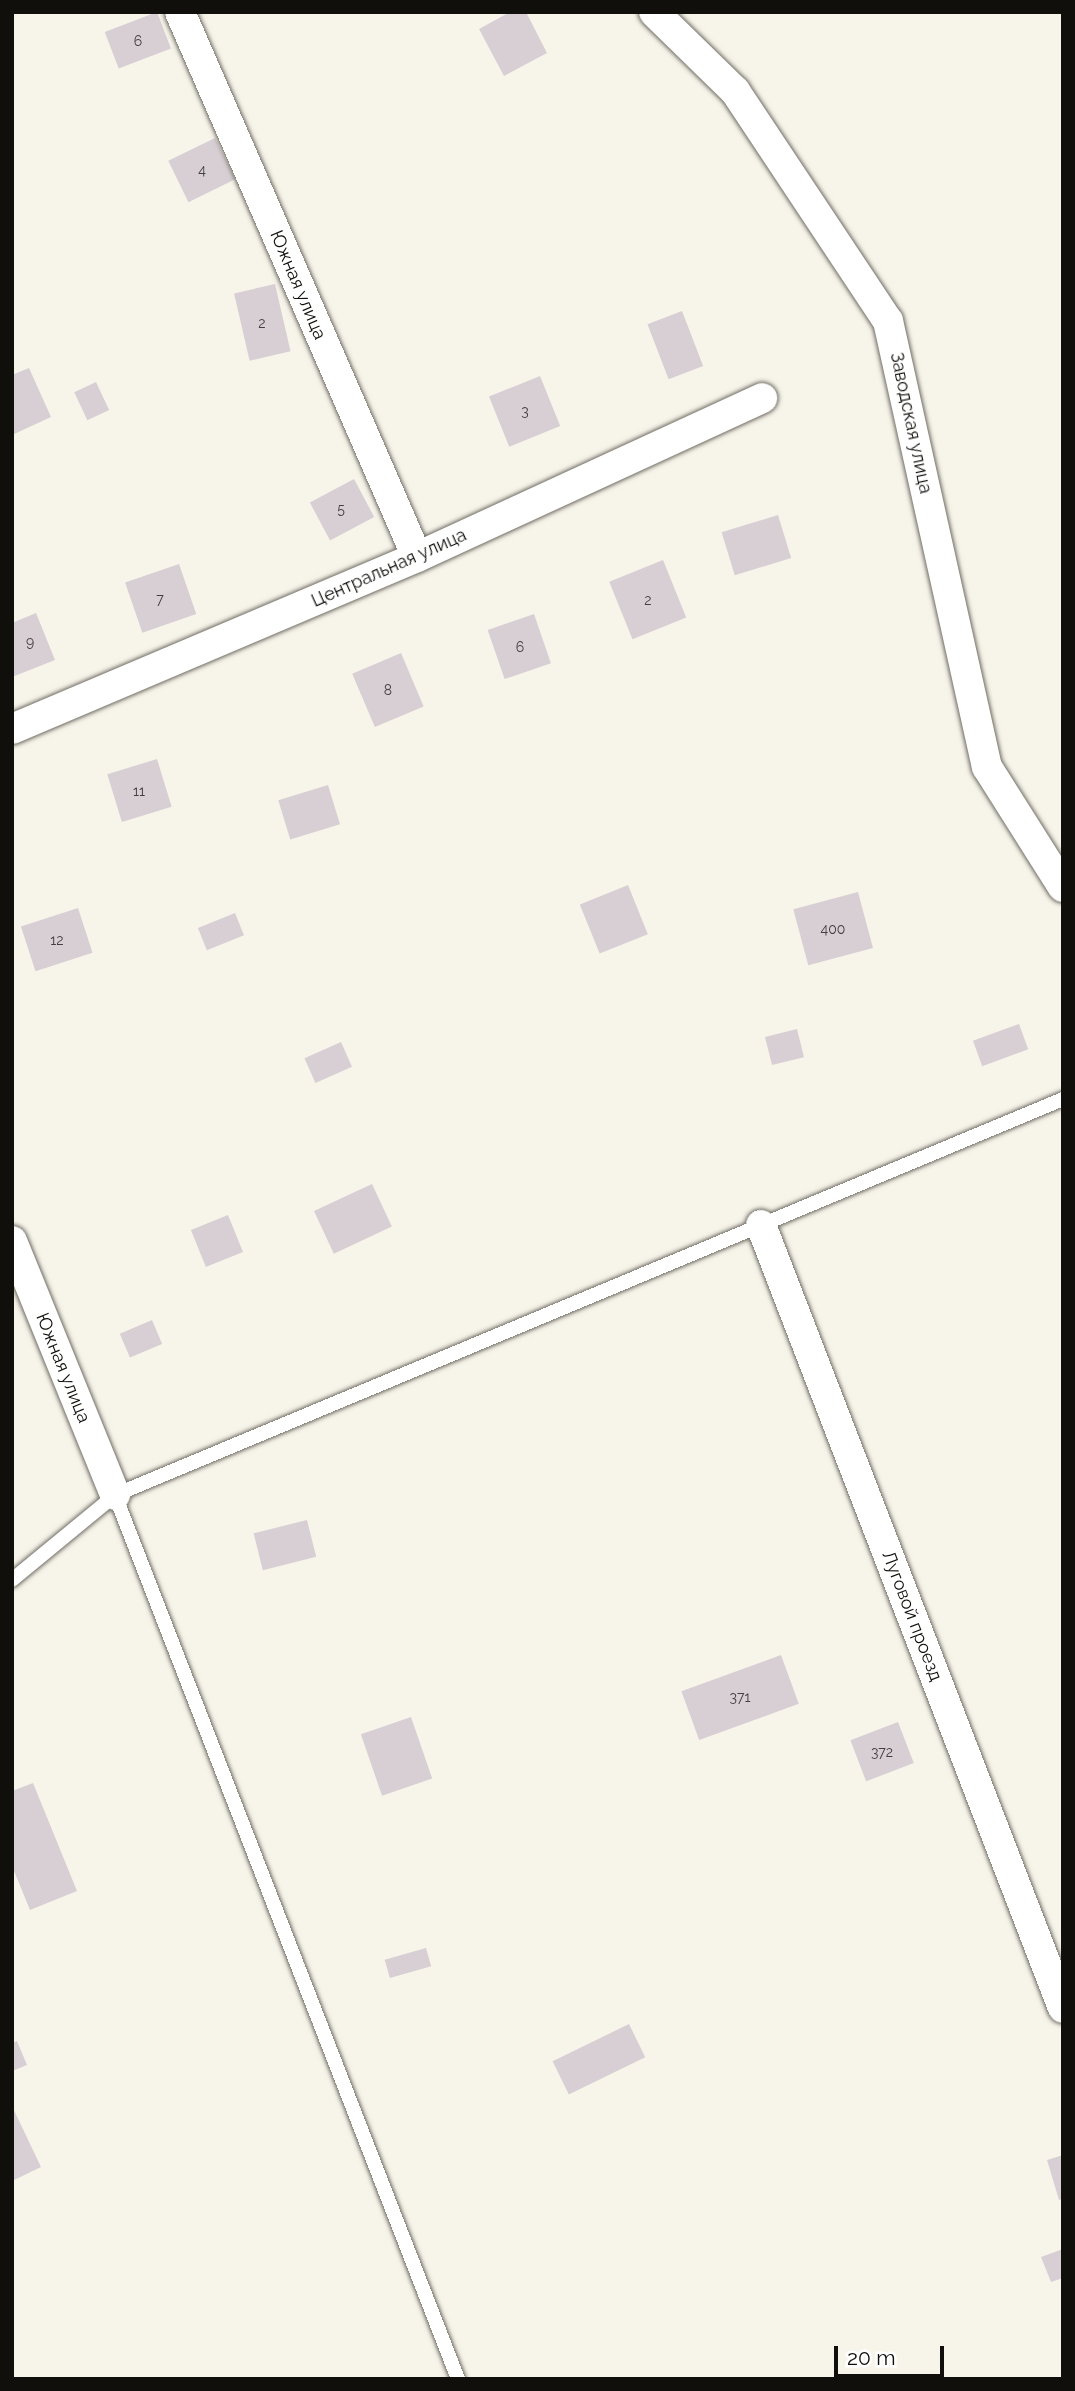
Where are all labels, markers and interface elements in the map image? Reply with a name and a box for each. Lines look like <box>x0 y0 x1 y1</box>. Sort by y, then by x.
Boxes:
house number: 6 <box>134 33 142 49</box>
house number: 4 <box>198 162 206 178</box>
street label: Южная улица <box>265 227 331 343</box>
house number: 2 <box>258 315 266 331</box>
street label: Заводская улица <box>885 350 937 496</box>
house number: 3 <box>521 403 529 419</box>
house number: 5 <box>337 501 345 517</box>
street label: Центральная улица <box>308 524 470 612</box>
house number: 7 <box>156 591 164 607</box>
house number: 2 <box>644 592 652 608</box>
house number: 9 <box>26 634 34 650</box>
house number: 6 <box>516 639 524 655</box>
house number: 8 <box>384 682 392 698</box>
house number: 11 <box>133 783 145 799</box>
house number: 400 <box>821 921 845 937</box>
house number: 12 <box>50 932 64 948</box>
street label: Южная улица <box>31 1310 95 1426</box>
street label: Луговой проезд <box>877 1548 947 1684</box>
house number: 371 <box>730 1689 750 1705</box>
house number: 372 <box>871 1744 893 1760</box>
scale bar <box>837 2332 947 2376</box>
text: 20 m <box>847 2345 895 2370</box>

